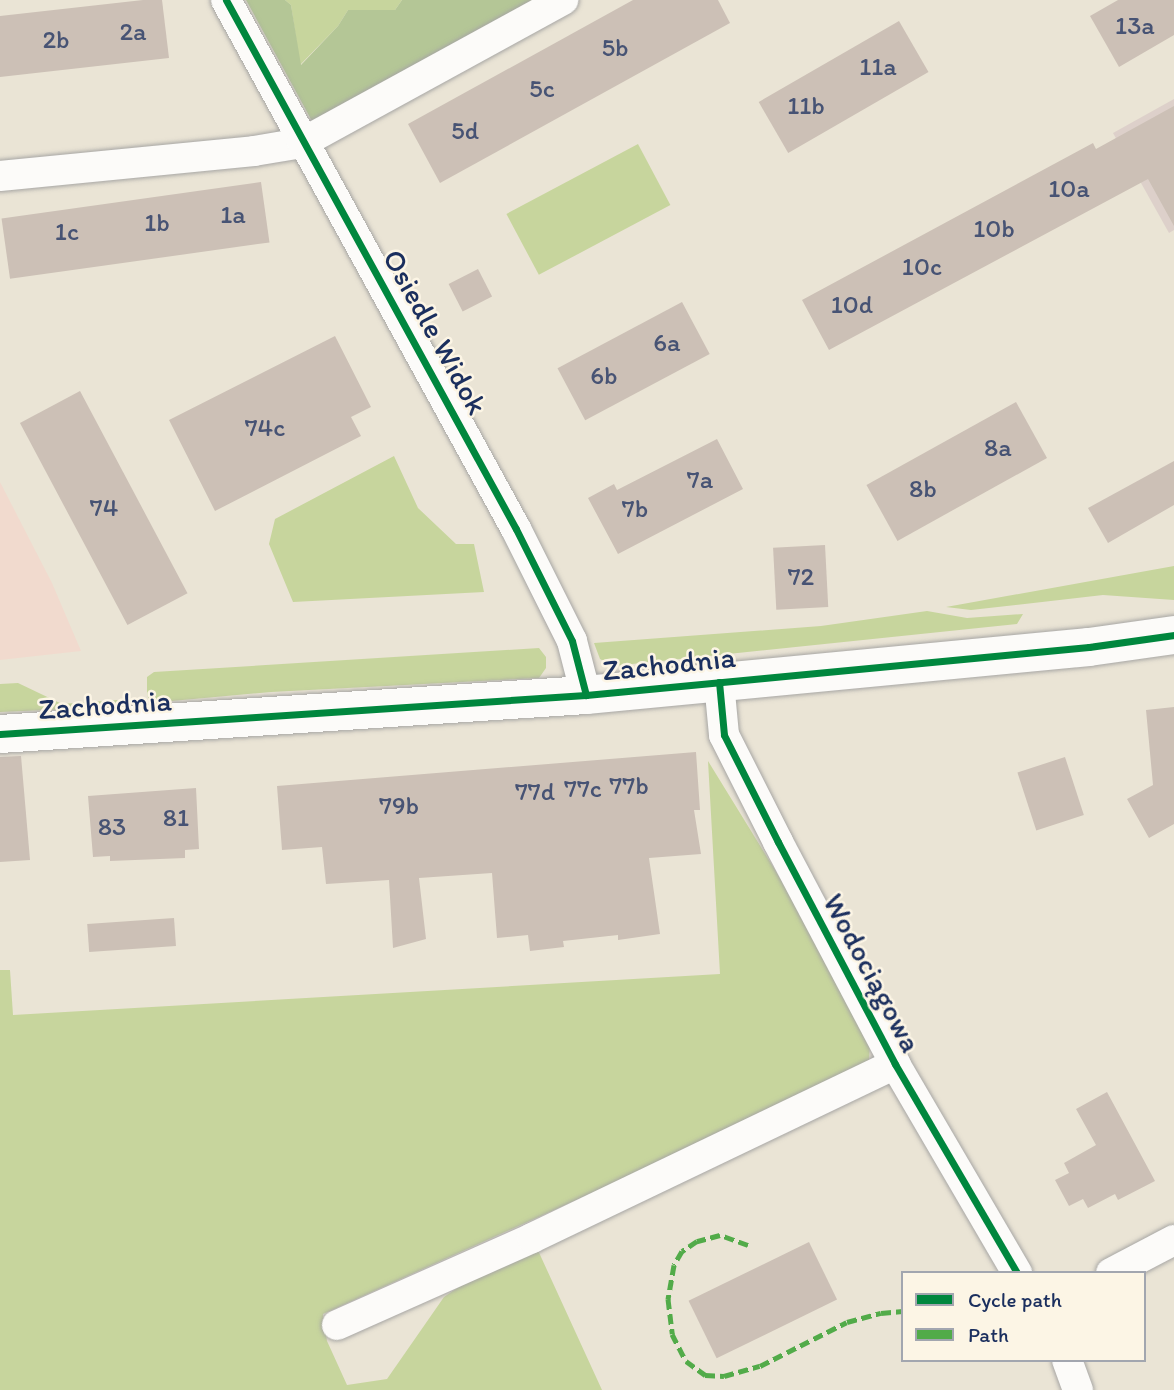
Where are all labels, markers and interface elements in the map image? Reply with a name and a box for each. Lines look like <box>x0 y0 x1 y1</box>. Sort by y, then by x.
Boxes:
house number: 13a <box>1115 10 1155 42</box>
house number: 2a <box>119 16 147 48</box>
house number: 2b <box>42 24 70 56</box>
house number: 5b <box>601 32 629 64</box>
house number: 11a <box>859 51 897 83</box>
house number: 5c <box>529 73 555 105</box>
house number: 11b <box>787 90 825 122</box>
house number: 5d <box>451 115 479 147</box>
house number: 10a <box>1048 173 1090 205</box>
house number: 1a <box>220 199 246 231</box>
house number: 1b <box>144 207 170 239</box>
house number: 10b <box>973 213 1015 245</box>
house number: 1c <box>55 216 79 248</box>
street label: Osiedle Widok <box>375 243 495 421</box>
house number: 10c <box>902 251 942 283</box>
house number: 10d <box>831 289 873 321</box>
house number: 6a <box>653 327 681 359</box>
house number: 6b <box>590 360 618 392</box>
house number: 74c <box>245 412 285 444</box>
house number: 8a <box>984 432 1012 464</box>
house number: 7a <box>687 464 713 496</box>
house number: 8b <box>909 473 937 505</box>
house number: 74 <box>90 492 118 524</box>
house number: 7b <box>622 493 648 525</box>
house number: 72 <box>788 561 814 593</box>
street label: Zachodnia <box>601 639 737 689</box>
street label: Zachodnia <box>37 682 173 728</box>
house number: 77b <box>609 770 649 802</box>
house number: 77c <box>564 773 602 805</box>
house number: 77d <box>515 776 555 808</box>
house number: 79b <box>379 790 419 822</box>
house number: 81 <box>163 802 189 834</box>
house number: 83 <box>98 811 126 843</box>
street label: Wodociągowa <box>815 887 929 1059</box>
legend <box>901 1271 1146 1362</box>
text: Cycle path <box>968 1287 1062 1312</box>
text: Path <box>968 1322 1009 1347</box>

